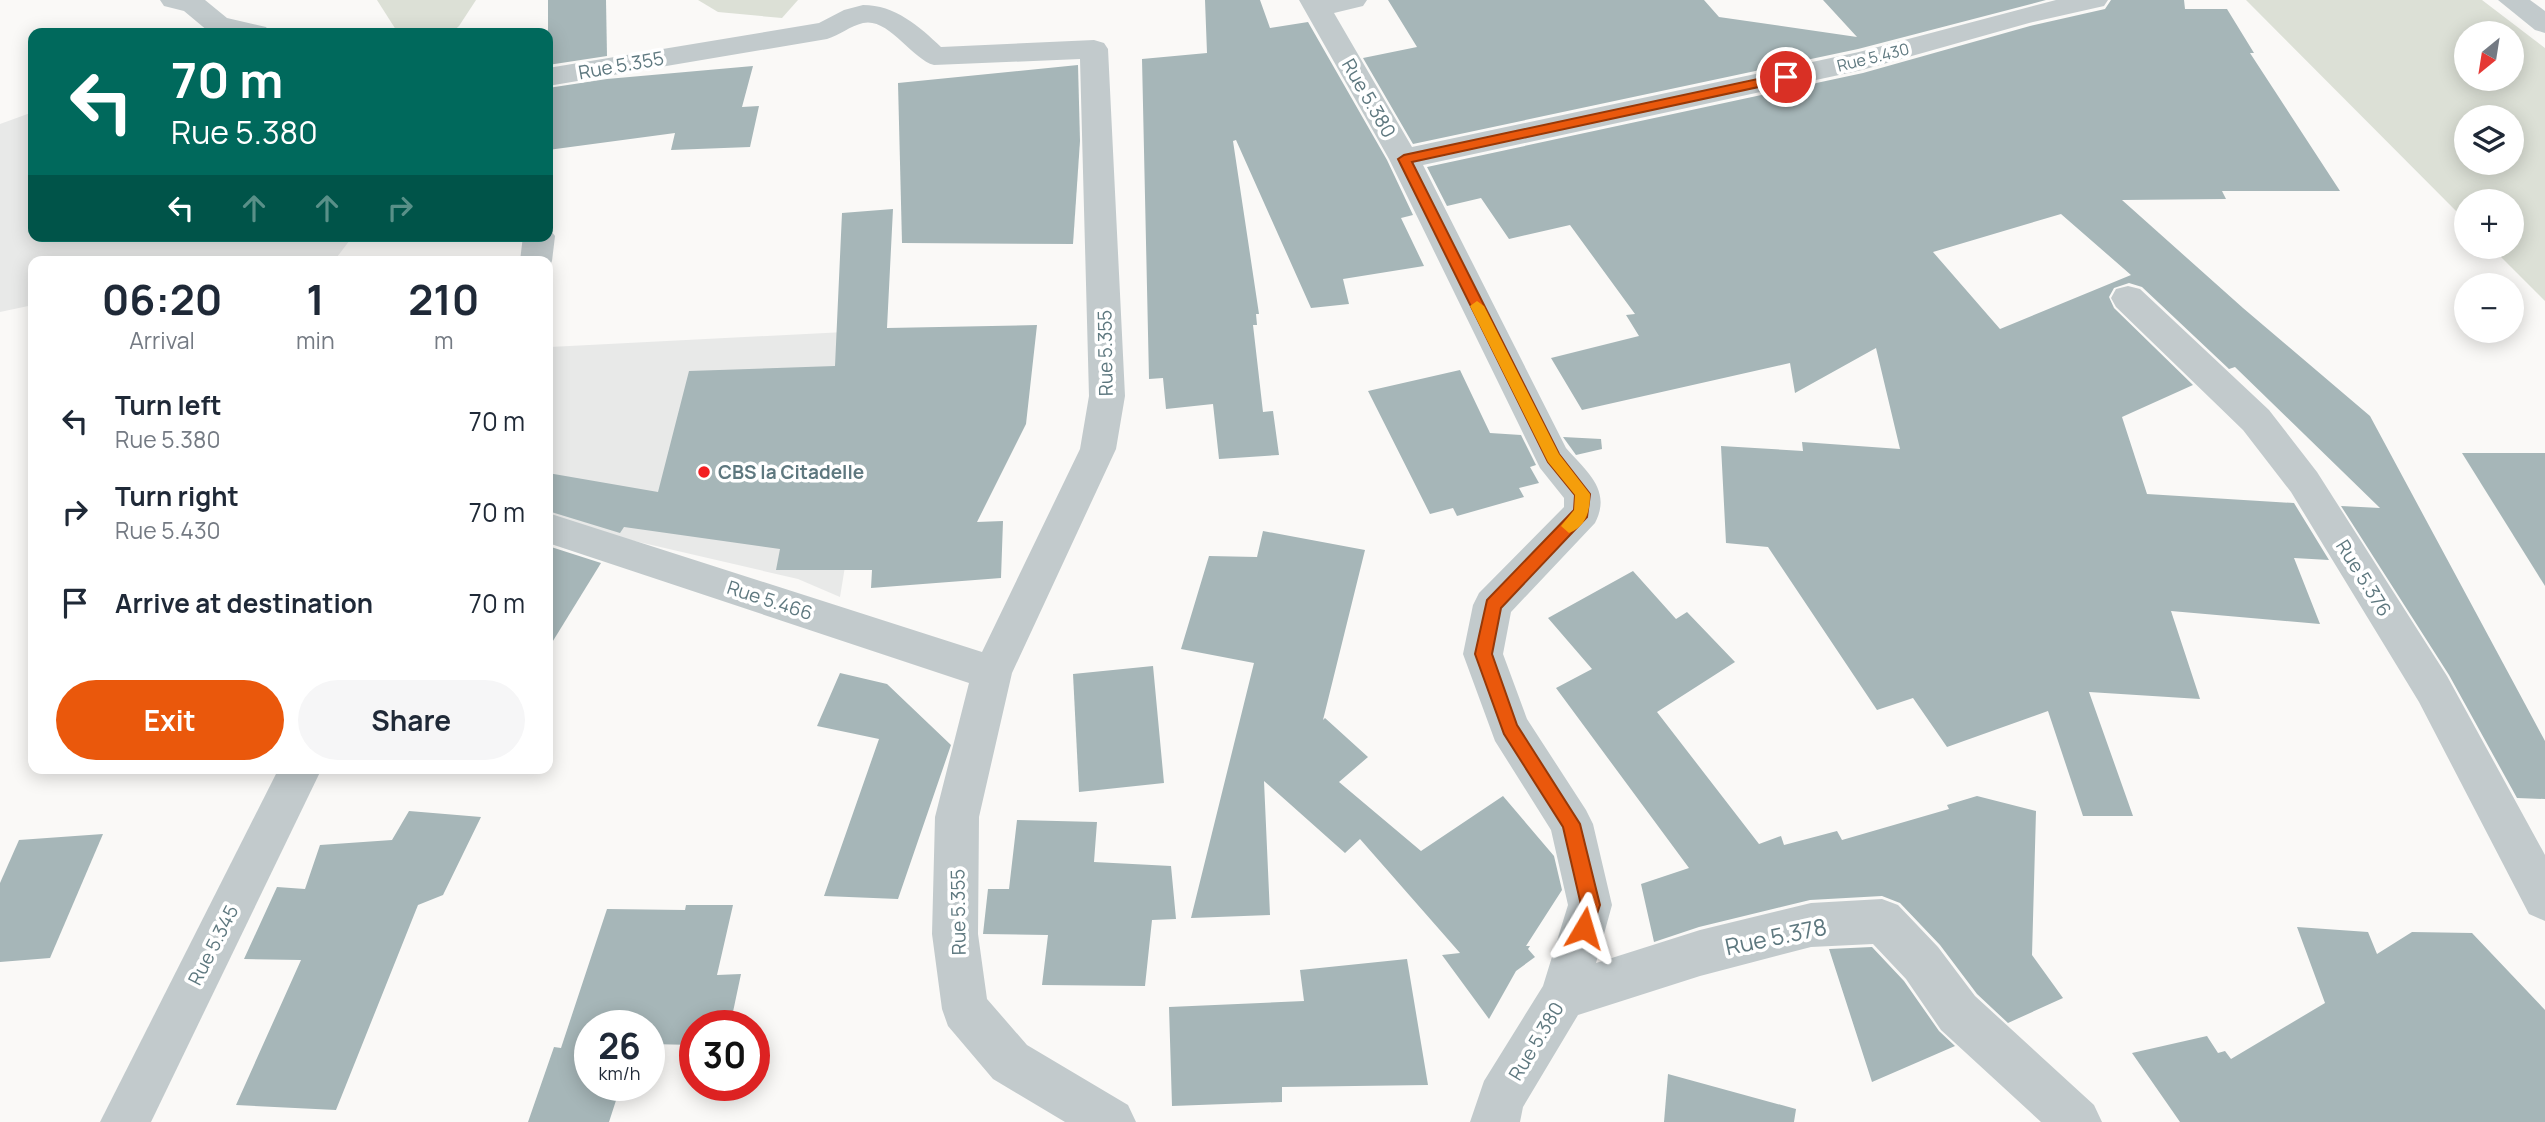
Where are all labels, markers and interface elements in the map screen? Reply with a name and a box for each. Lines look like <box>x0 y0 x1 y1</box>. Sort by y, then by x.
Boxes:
north arrow <box>2454 21 2524 91</box>
map controls <box>2454 21 2524 343</box>
street label: Rue 5.430 <box>1835 37 1911 77</box>
street label: Rue 5.355 <box>576 45 666 85</box>
text: 70 m <box>171 46 283 113</box>
pin <box>1756 47 1816 107</box>
street label: Rue 5.380 <box>1336 54 1402 142</box>
icon: left <box>56 56 147 147</box>
icon: arrive <box>1767 58 1805 96</box>
button: layers <box>2454 105 2524 175</box>
text: Rue 5.380 <box>171 110 318 154</box>
icon: left <box>162 189 200 227</box>
icon: ahead <box>235 189 273 227</box>
icon: ahead <box>308 189 346 227</box>
icon: right <box>381 189 419 227</box>
button: + <box>2454 189 2524 259</box>
text: 06:20 <box>102 270 222 328</box>
text: 1 <box>306 270 325 328</box>
text: 210 <box>408 270 479 328</box>
button: − <box>2454 273 2524 343</box>
street label: Rue 5.355 <box>1091 310 1119 396</box>
text: Arrival <box>129 324 195 356</box>
text: min <box>296 324 335 356</box>
text: m <box>434 324 454 356</box>
text: Turn left <box>115 387 222 423</box>
icon: left <box>56 402 94 440</box>
text: 70 m <box>469 403 525 439</box>
text: Rue 5.380 <box>115 423 220 455</box>
place label: CBS la Citadelle <box>718 459 864 485</box>
marker: CBS la Citadelle <box>696 464 712 480</box>
text: Turn right <box>115 478 239 514</box>
icon: right <box>56 493 94 531</box>
text: 70 m <box>469 494 525 530</box>
text: Rue 5.430 <box>115 514 221 546</box>
street label: Rue 5.376 <box>2330 535 2398 621</box>
street label: Rue 5.466 <box>724 574 816 626</box>
icon: arrive <box>56 584 94 622</box>
text: Arrive at destination <box>115 585 373 621</box>
text: 70 m <box>469 585 525 621</box>
button: Exit <box>56 680 284 760</box>
button: Share <box>298 680 525 760</box>
street label: Rue 5.355 <box>944 869 972 955</box>
position arrow <box>1547 891 1621 965</box>
street label: Rue 5.345 <box>182 900 244 990</box>
street label: Rue 5.378 <box>1722 910 1829 962</box>
street label: Rue 5.380 <box>1502 997 1570 1085</box>
speed limit sign: 30 <box>679 1010 770 1101</box>
text: 26 <box>598 1022 641 1070</box>
text: km/h <box>599 1061 640 1085</box>

